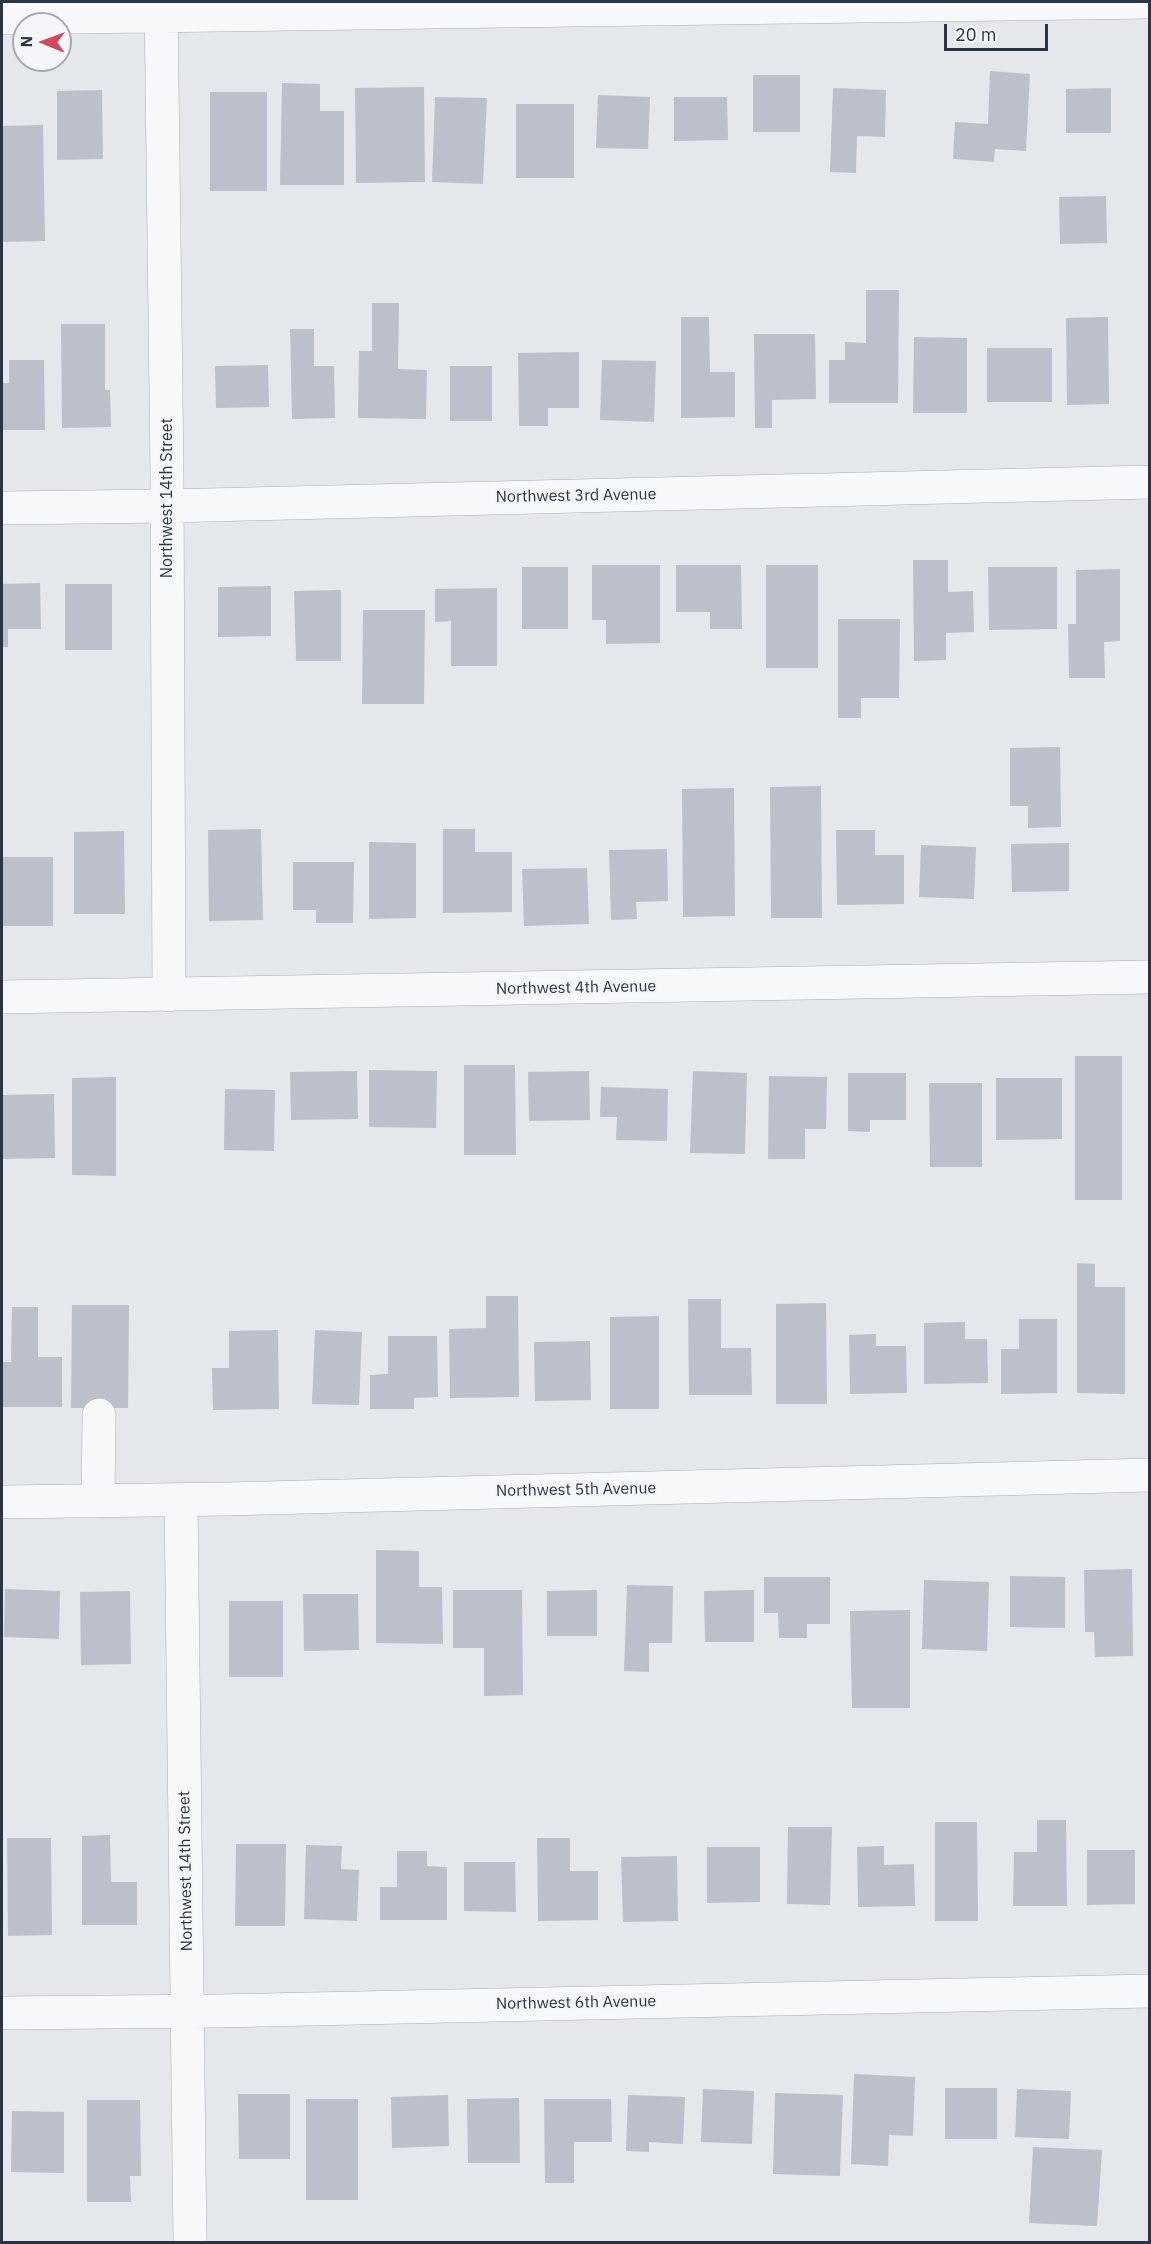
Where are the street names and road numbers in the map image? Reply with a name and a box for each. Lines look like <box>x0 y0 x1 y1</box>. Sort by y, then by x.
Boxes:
street label: Northwest 14th Street <box>157 418 177 578</box>
street label: Northwest 3rd Avenue <box>495 485 657 507</box>
street label: Northwest 4th Avenue <box>496 977 656 999</box>
street label: Northwest 5th Avenue <box>496 1479 656 1501</box>
street label: Northwest 14th Street <box>175 1791 197 1951</box>
street label: Northwest 6th Avenue <box>496 1992 656 2014</box>

